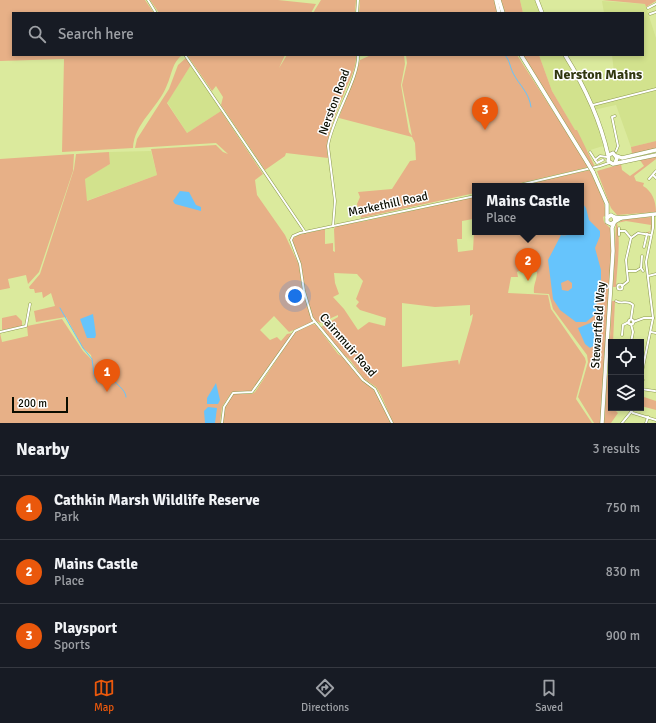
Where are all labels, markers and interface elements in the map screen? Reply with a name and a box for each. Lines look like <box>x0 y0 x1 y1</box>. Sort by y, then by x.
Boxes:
search box <box>12 12 644 56</box>
icon: search <box>26 23 48 45</box>
text: Search here <box>58 25 134 43</box>
district label: Nerston Mains <box>554 66 642 83</box>
street label: Nerston Road <box>316 67 353 137</box>
pin: 3 <box>472 97 498 130</box>
popup <box>472 183 584 235</box>
street label: Markethill Road <box>347 189 429 220</box>
text: Mains Castle <box>486 192 570 210</box>
text: Place <box>486 210 516 226</box>
pin: 2 <box>515 248 541 281</box>
street label: Stewartfield Way <box>588 281 609 369</box>
your location <box>285 286 305 306</box>
street label: Cairnmuir Road <box>316 310 379 380</box>
map controls <box>608 339 644 411</box>
button: locate <box>608 339 644 375</box>
pin: 1 <box>94 359 120 392</box>
button: layers <box>608 375 644 411</box>
scale bar <box>12 395 68 414</box>
text: 200 m <box>18 397 47 410</box>
text: Nearby <box>16 439 69 460</box>
text: 3 results <box>592 441 640 457</box>
text: Cathkin Marsh Wildlife Reserve <box>54 491 260 509</box>
text: 1 <box>25 500 33 516</box>
text: 750 m <box>606 500 640 516</box>
text: Park <box>54 509 79 525</box>
text: Mains Castle <box>54 555 138 573</box>
text: 2 <box>25 564 33 580</box>
text: 830 m <box>606 564 640 580</box>
text: Place <box>54 573 84 589</box>
text: Playsport <box>54 619 117 637</box>
text: 3 <box>25 628 33 644</box>
text: 900 m <box>606 628 640 644</box>
text: Sports <box>54 637 90 653</box>
tab: Map <box>93 677 115 714</box>
tab: Directions <box>301 677 349 714</box>
tab: Saved <box>535 677 563 714</box>

